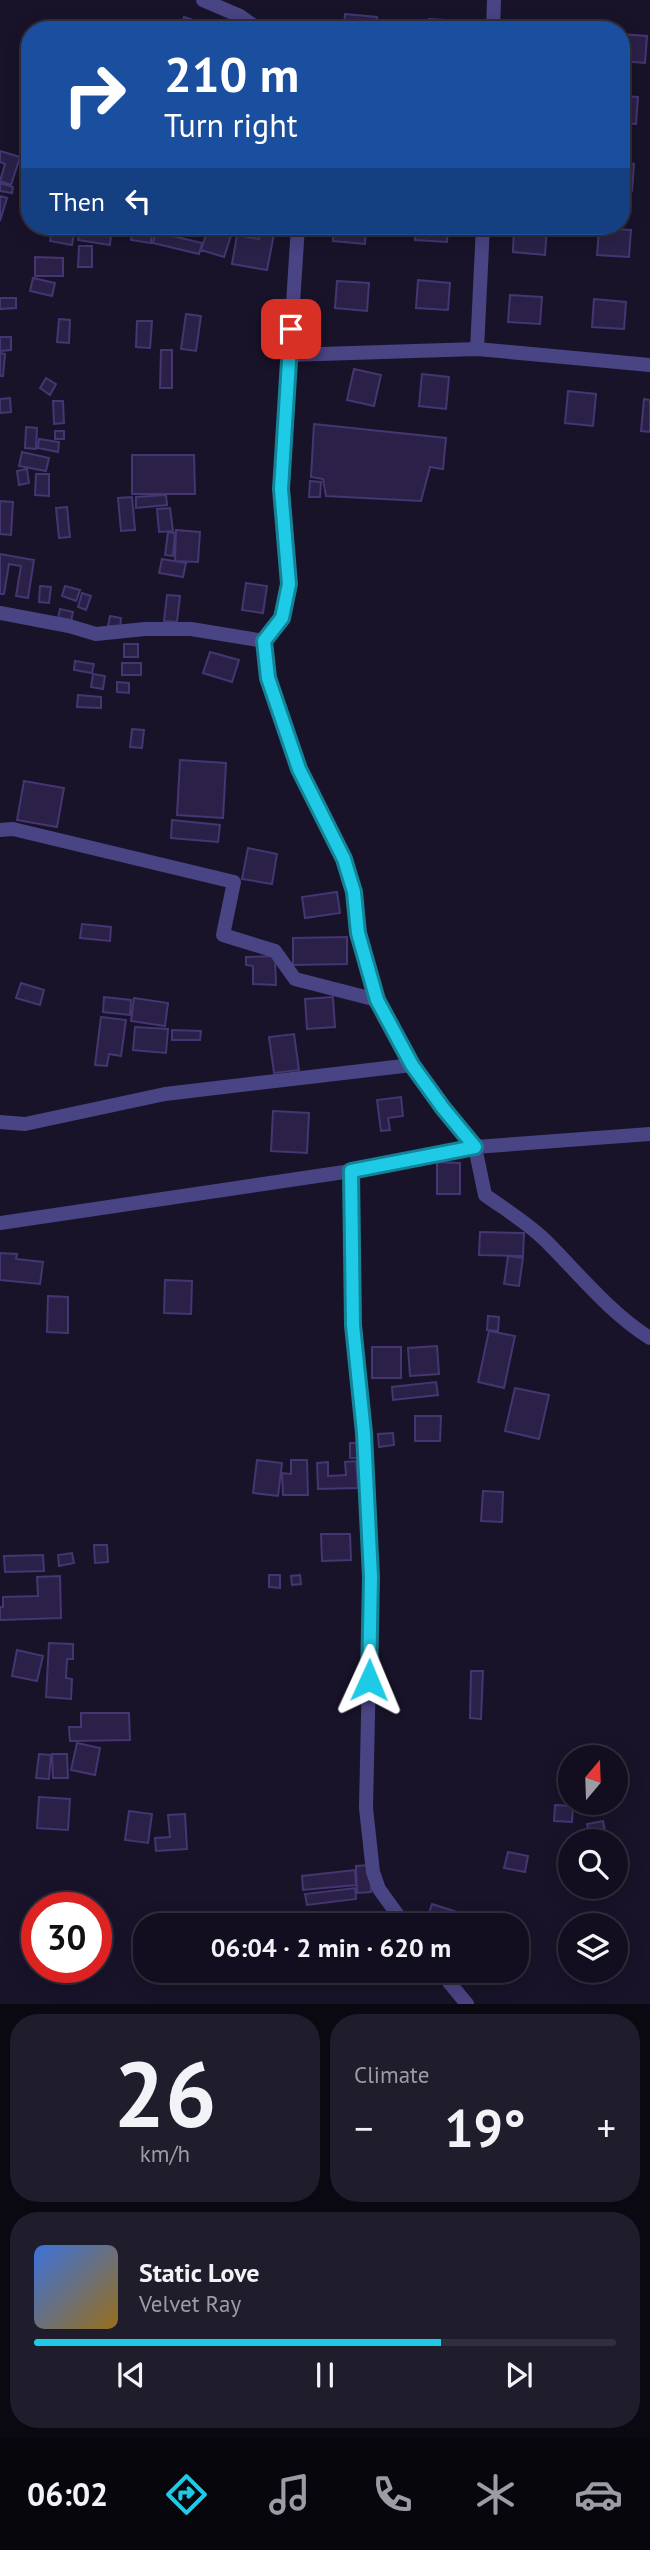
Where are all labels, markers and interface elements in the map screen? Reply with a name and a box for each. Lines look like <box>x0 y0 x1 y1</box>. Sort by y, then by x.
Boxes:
text: 210 m <box>164 42 299 106</box>
icon: right <box>49 49 140 140</box>
text: Turn right <box>164 104 298 146</box>
icon: left <box>119 182 157 220</box>
text: Then <box>49 185 105 218</box>
pin <box>261 299 321 359</box>
icon: arrive <box>272 310 310 348</box>
position arrow <box>332 1643 406 1717</box>
north arrow <box>558 1745 628 1815</box>
map controls <box>558 1745 628 1983</box>
button: search <box>558 1829 628 1899</box>
speed limit sign: 30 <box>21 1892 112 1983</box>
button: layers <box>558 1913 628 1983</box>
text: 06:04 · 2 min · 620 m <box>211 1931 451 1964</box>
text: 26 <box>113 2034 217 2152</box>
text: Climate <box>354 2060 429 2089</box>
text: 19° <box>444 2094 526 2161</box>
text: − <box>354 2103 373 2152</box>
text: + <box>597 2103 616 2152</box>
text: km/h <box>140 2139 190 2168</box>
text: Static Love <box>139 2256 260 2289</box>
text: Velvet Ray <box>139 2289 241 2318</box>
icon: previous <box>112 2356 150 2394</box>
icon: pause <box>306 2356 344 2394</box>
icon: next <box>500 2356 538 2394</box>
icon: directions <box>162 2470 211 2519</box>
icon: music <box>265 2470 314 2519</box>
icon: phone <box>368 2470 417 2519</box>
icon: climate <box>471 2470 520 2519</box>
icon: car <box>574 2470 623 2519</box>
text: 06:02 <box>27 2473 108 2515</box>

